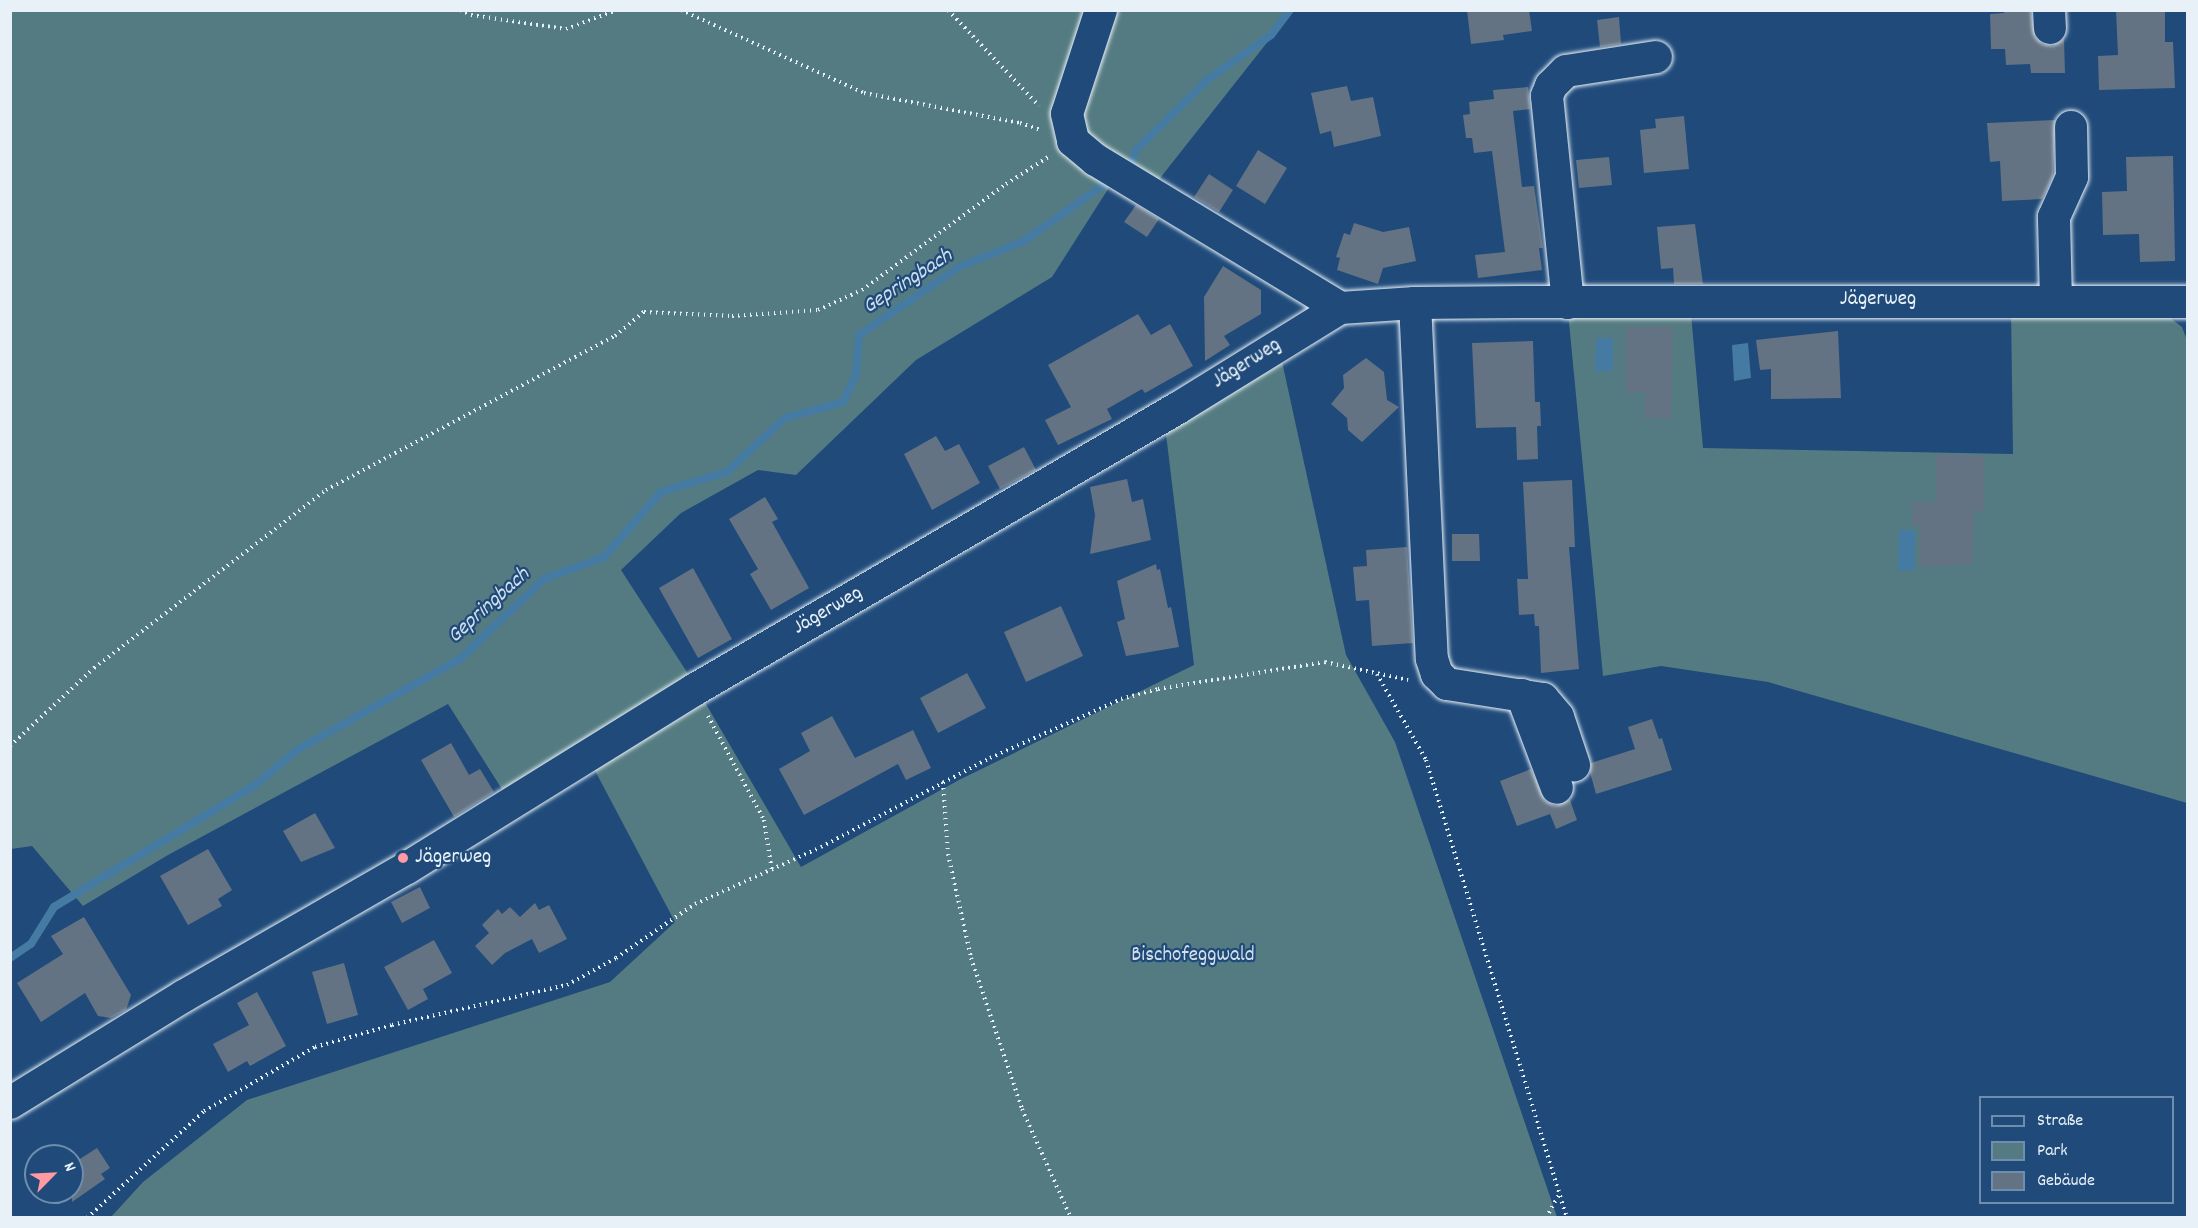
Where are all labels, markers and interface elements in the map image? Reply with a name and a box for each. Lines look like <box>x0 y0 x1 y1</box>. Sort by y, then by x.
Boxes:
water label: Gepringbach <box>858 243 958 321</box>
street label: Jägerweg <box>1840 287 1916 313</box>
street label: Jägerweg <box>1208 333 1286 395</box>
water label: Gepringbach <box>442 562 536 650</box>
street label: Jägerweg <box>789 581 867 641</box>
place label: Jägerweg <box>415 845 491 871</box>
marker: Jägerweg <box>396 851 410 865</box>
park label: Bischofeggwald <box>1131 943 1255 969</box>
legend <box>1979 1096 2174 1204</box>
text: Straße <box>2037 1109 2083 1134</box>
text: Park <box>2037 1139 2068 1164</box>
north arrow <box>24 1144 84 1204</box>
text: N <box>57 1159 81 1176</box>
text: Gebäude <box>2037 1169 2095 1194</box>

